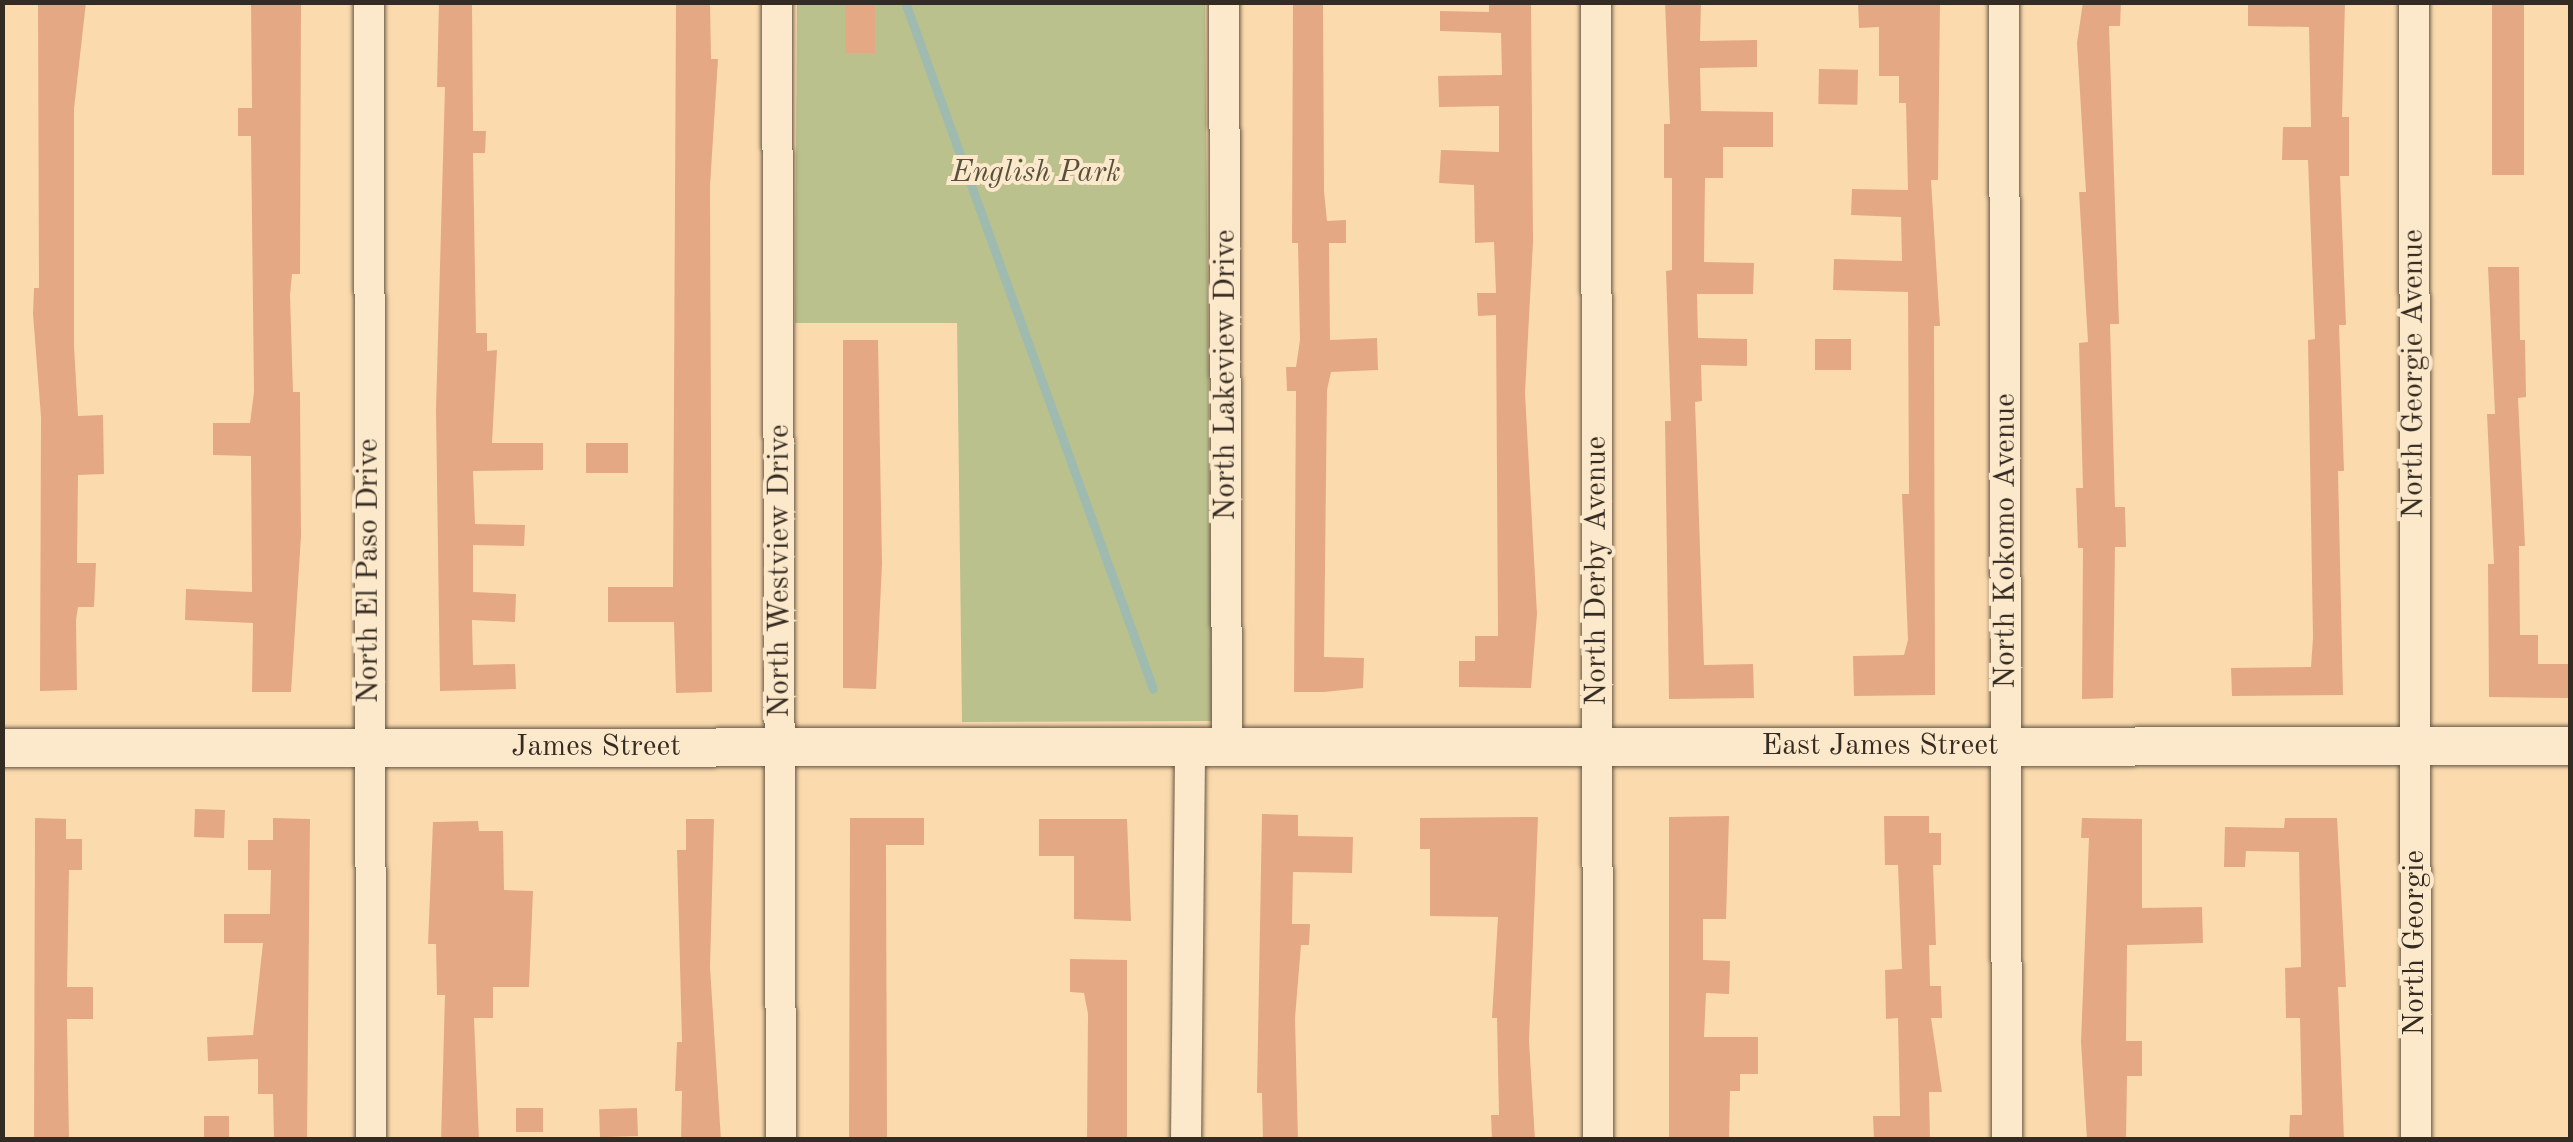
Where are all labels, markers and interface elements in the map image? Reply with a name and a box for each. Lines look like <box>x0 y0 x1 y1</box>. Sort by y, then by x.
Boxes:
park label: English Park <box>951 155 1121 191</box>
street label: North Lakeview Drive <box>1208 229 1244 521</box>
street label: North Georgie Avenue <box>2396 229 2432 519</box>
street label: North Kokomo Avenue <box>1988 393 2024 689</box>
street label: North Westview Drive <box>762 424 798 718</box>
street label: North Derby Avenue <box>1579 436 1615 706</box>
street label: North El Paso Drive <box>351 439 387 703</box>
street label: East James Street <box>1762 728 1998 764</box>
street label: James Street <box>511 729 681 765</box>
street label: North Georgie <box>2397 850 2433 1036</box>

